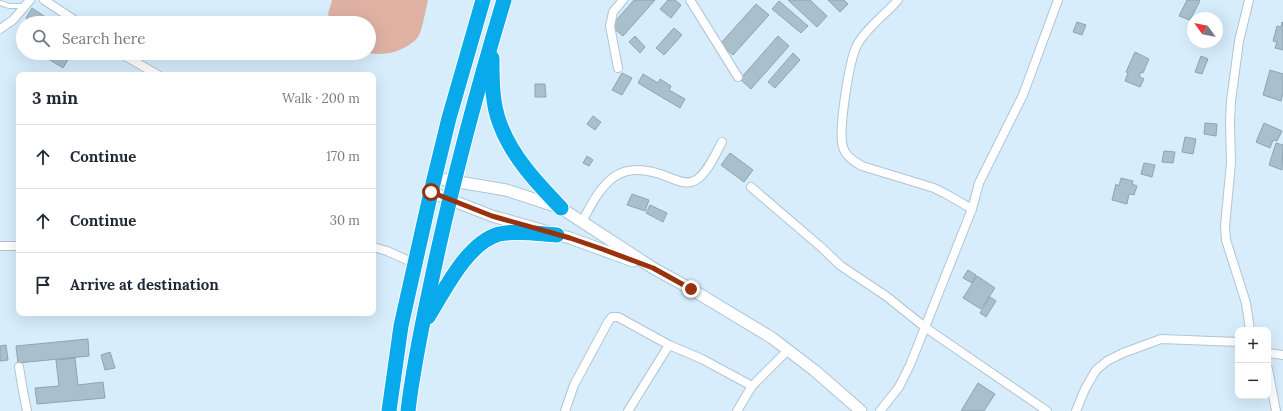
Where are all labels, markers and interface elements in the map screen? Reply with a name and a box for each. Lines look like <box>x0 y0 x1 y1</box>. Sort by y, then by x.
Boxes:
north arrow <box>1187 12 1223 48</box>
search box <box>16 16 376 60</box>
icon: search <box>30 27 52 49</box>
text: Search here <box>62 29 145 48</box>
text: 3 min <box>32 87 78 109</box>
text: Walk · 200 m <box>282 90 360 107</box>
icon: ahead <box>32 146 54 168</box>
text: Continue <box>70 147 136 166</box>
text: 170 m <box>326 148 360 165</box>
route start <box>422 183 440 201</box>
icon: ahead <box>32 210 54 232</box>
text: Continue <box>70 211 136 230</box>
text: 30 m <box>330 212 360 229</box>
icon: arrive <box>32 274 54 296</box>
text: Arrive at destination <box>70 275 219 294</box>
route end <box>682 280 700 298</box>
map controls <box>1235 327 1271 399</box>
button: + <box>1235 327 1271 363</box>
button: − <box>1235 363 1271 399</box>

